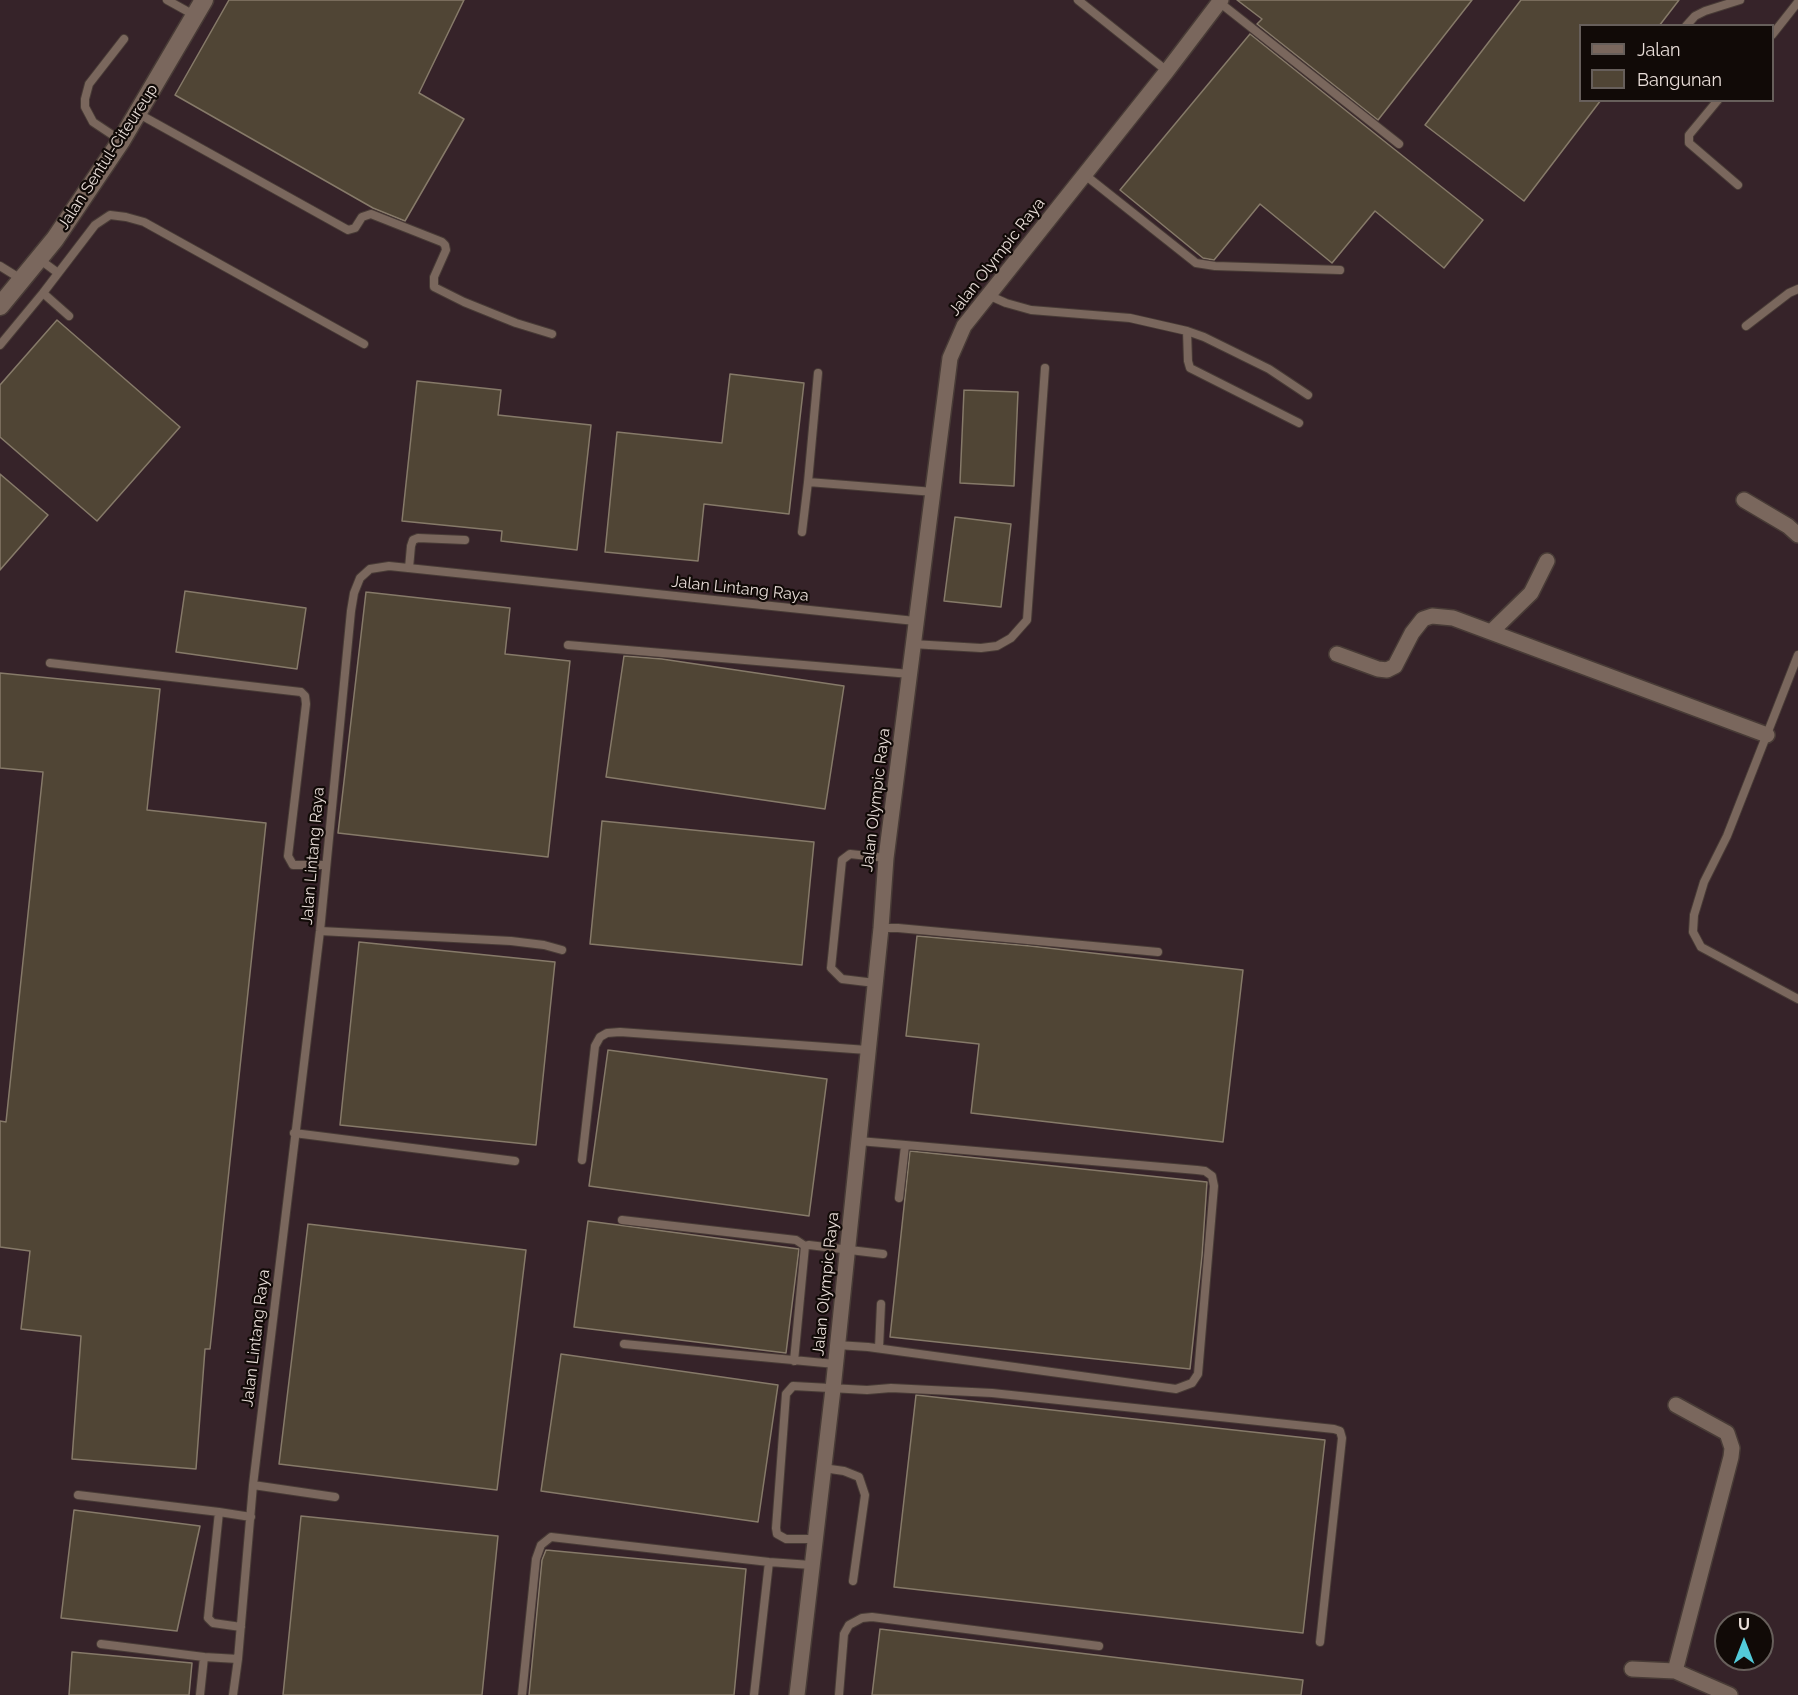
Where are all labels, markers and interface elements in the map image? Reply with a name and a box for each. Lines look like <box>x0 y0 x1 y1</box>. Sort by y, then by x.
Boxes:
legend <box>1579 24 1774 102</box>
text: Jalan <box>1637 39 1681 60</box>
text: Bangunan <box>1637 69 1722 90</box>
street label: Jalan Sentul-Citeureup <box>54 81 162 233</box>
street label: Jalan Olympic Raya <box>945 194 1049 320</box>
street label: Jalan Lintang Raya <box>670 572 810 606</box>
street label: Jalan Olympic Raya <box>858 727 894 873</box>
street label: Jalan Lintang Raya <box>297 786 329 926</box>
street label: Jalan Olympic Raya <box>809 1211 843 1357</box>
street label: Jalan Lintang Raya <box>238 1268 274 1408</box>
north arrow <box>1714 1611 1774 1671</box>
text: U <box>1738 1615 1750 1634</box>

